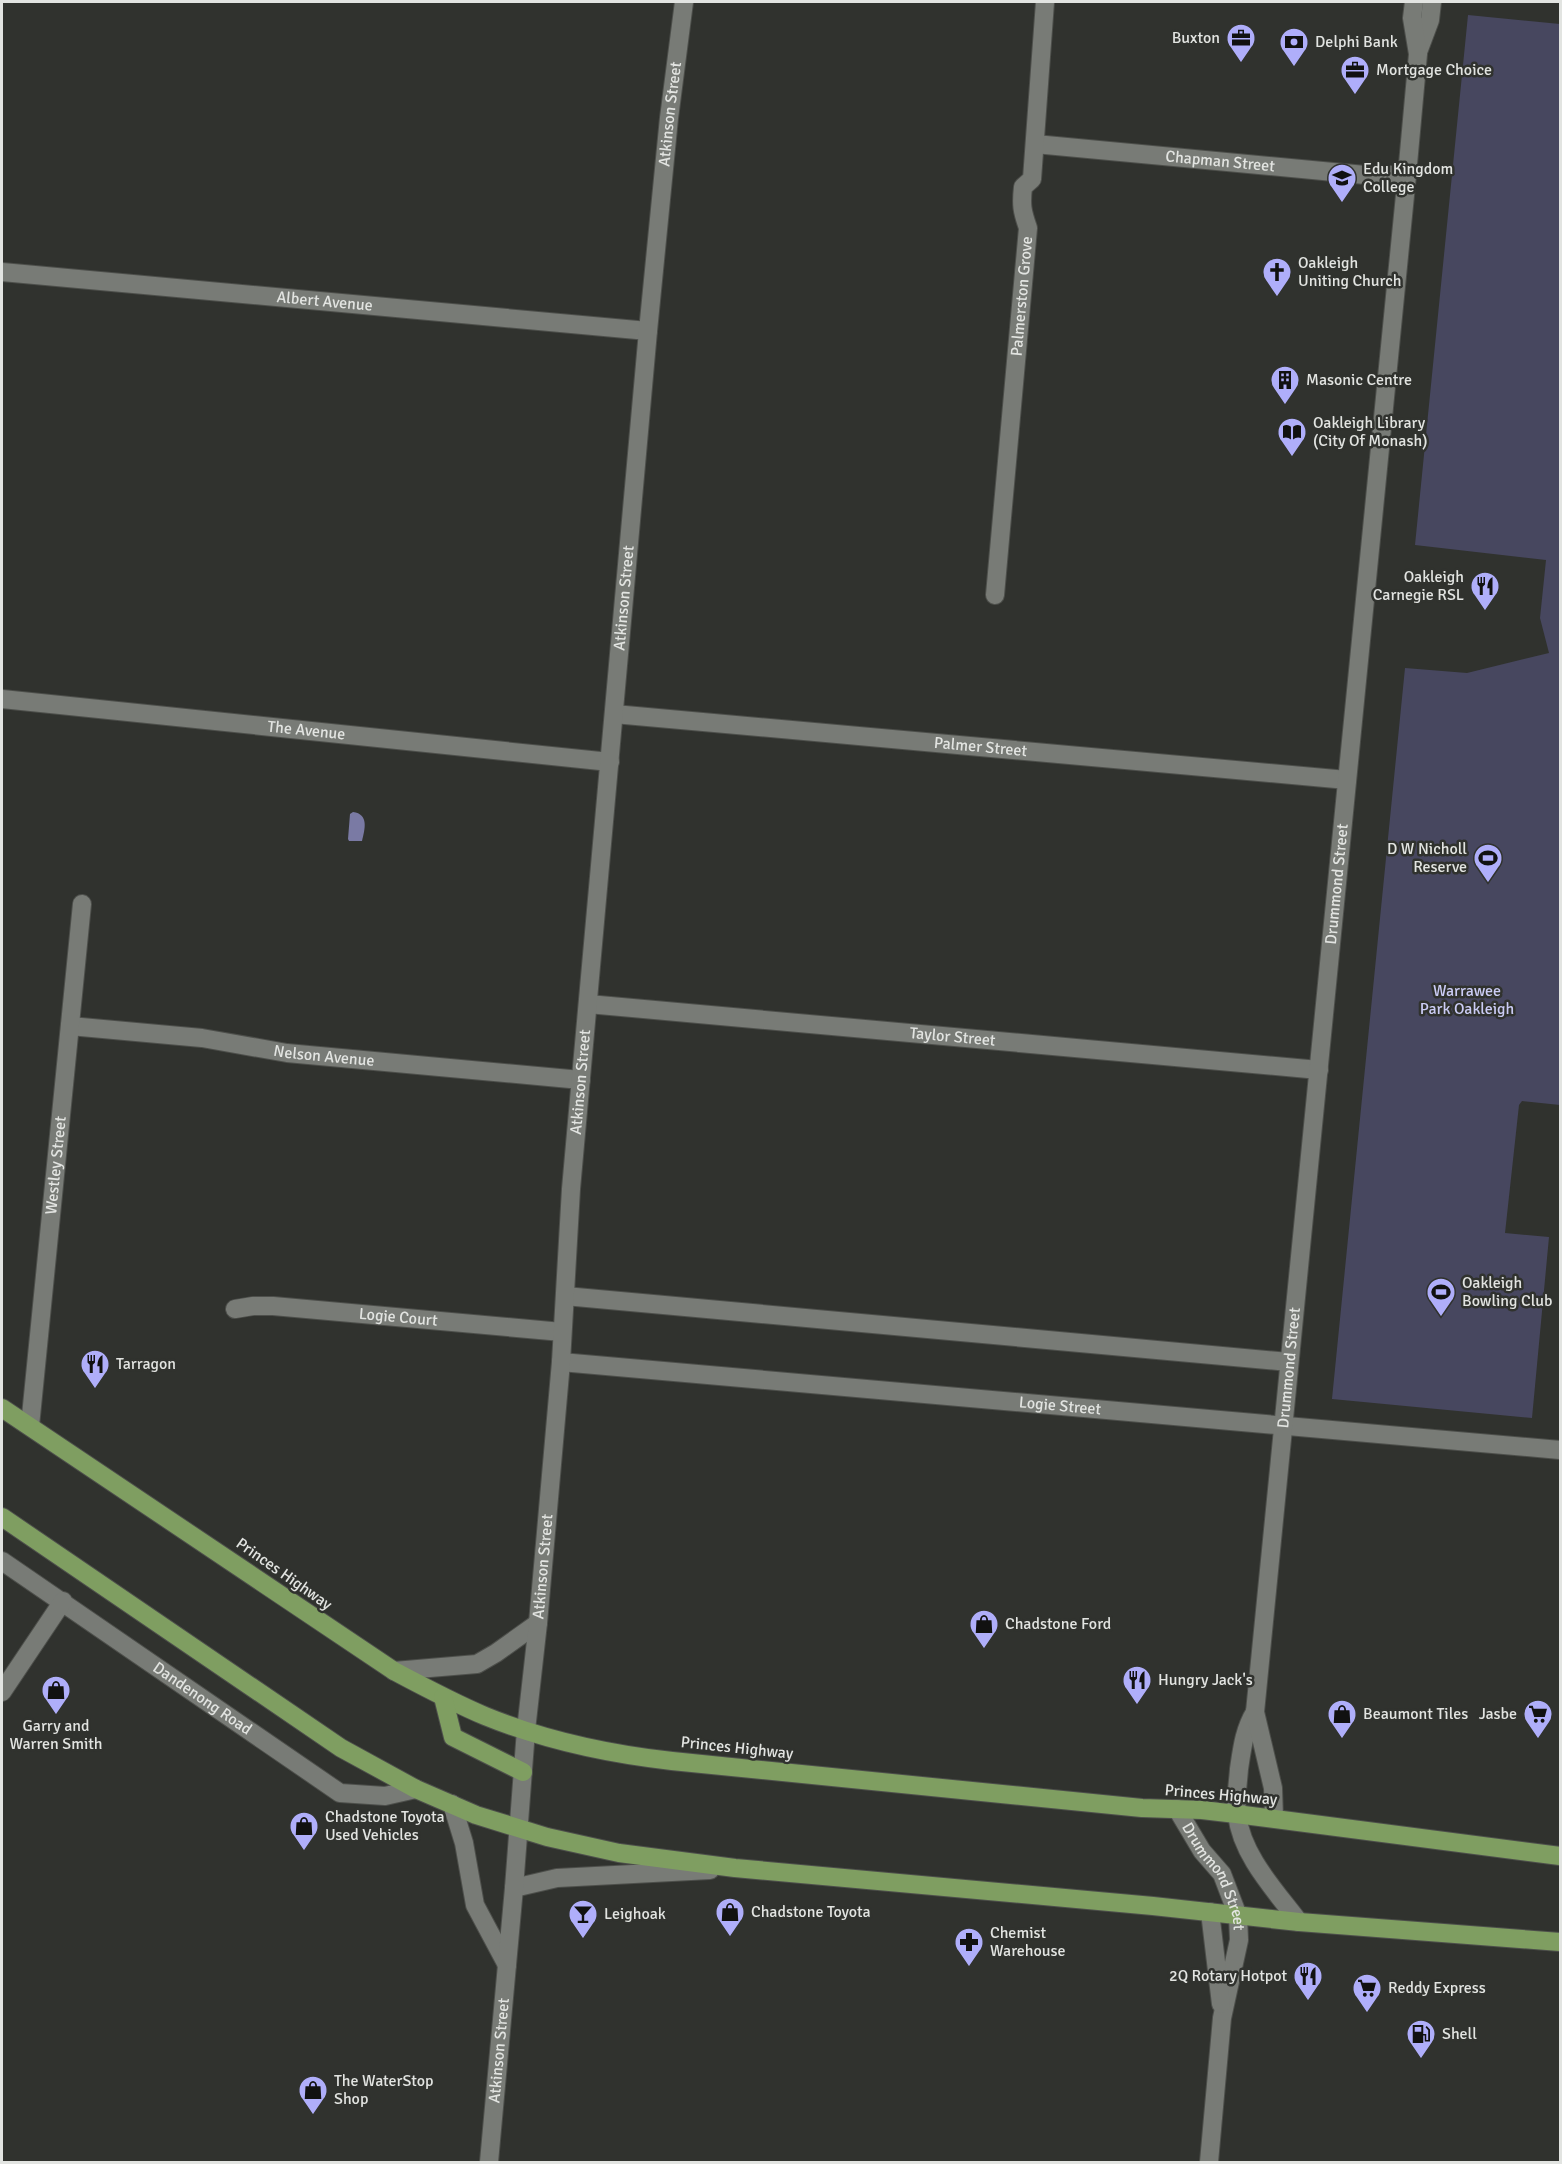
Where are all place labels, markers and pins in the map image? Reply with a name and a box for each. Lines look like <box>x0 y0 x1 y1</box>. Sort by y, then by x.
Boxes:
office icon: Buxton <box>1225 22 1257 64</box>
bank icon: Delphi Bank <box>1278 26 1310 68</box>
place label: Buxton <box>1172 28 1220 48</box>
place label: Delphi Bank <box>1315 32 1398 52</box>
office icon: Mortgage Choice <box>1339 54 1371 96</box>
place label: Mortgage Choice <box>1376 60 1492 80</box>
place label: Edu Kingdom College <box>1363 159 1453 197</box>
school or university icon: Edu Kingdom College <box>1326 162 1358 204</box>
place label: Oakleigh Uniting Church <box>1298 253 1401 291</box>
church icon: Oakleigh Uniting Church <box>1261 256 1293 298</box>
building icon: Masonic Centre <box>1269 364 1301 406</box>
place label: Masonic Centre <box>1306 370 1412 390</box>
place label: Oakleigh Library (City Of Monash) <box>1313 413 1427 451</box>
library icon: Oakleigh Library (City Of Monash) <box>1276 416 1308 458</box>
place label: Oakleigh Carnegie RSL <box>1373 567 1464 605</box>
restaurant icon: Oakleigh Carnegie RSL <box>1469 570 1501 612</box>
place label: D W Nicholl Reserve <box>1387 839 1467 877</box>
sports icon: D W Nicholl Reserve <box>1472 842 1504 884</box>
place label: Oakleigh Bowling Club <box>1462 1273 1552 1311</box>
sports icon: Oakleigh Bowling Club <box>1425 1276 1457 1318</box>
restaurant icon: Tarragon <box>79 1348 111 1390</box>
place label: Tarragon <box>116 1354 176 1374</box>
shop icon: Chadstone Ford <box>968 1608 1000 1650</box>
place label: Chadstone Ford <box>1005 1614 1111 1634</box>
restaurant icon: Hungry Jack's <box>1121 1664 1153 1706</box>
place label: Hungry Jack's <box>1158 1670 1253 1690</box>
shop icon: Garry and Warren Smith <box>40 1674 72 1716</box>
shop icon: Beaumont Tiles <box>1326 1698 1358 1740</box>
supermarket icon: Jasbe <box>1522 1698 1554 1740</box>
place label: Beaumont Tiles <box>1363 1704 1468 1724</box>
place label: Jasbe <box>1479 1704 1517 1724</box>
place label: Garry and Warren Smith <box>9 1716 103 1754</box>
place label: Chadstone Toyota Used Vehicles <box>325 1807 445 1845</box>
shop icon: Chadstone Toyota Used Vehicles <box>288 1810 320 1852</box>
shop icon: Chadstone Toyota <box>714 1896 746 1938</box>
bar icon: Leighoak <box>567 1898 599 1940</box>
place label: Chadstone Toyota <box>751 1902 871 1922</box>
place label: Leighoak <box>604 1904 666 1924</box>
place label: Chemist Warehouse <box>990 1923 1066 1961</box>
pharmacy icon: Chemist Warehouse <box>953 1926 985 1968</box>
restaurant icon: 2Q Rotary Hotpot <box>1292 1960 1324 2002</box>
place label: 2Q Rotary Hotpot <box>1169 1966 1287 1986</box>
supermarket icon: Reddy Express <box>1351 1972 1383 2014</box>
place label: Reddy Express <box>1388 1978 1486 1998</box>
fuel station icon: Shell <box>1405 2018 1437 2060</box>
place label: Shell <box>1442 2024 1477 2044</box>
place label: The WaterStop Shop <box>334 2071 434 2109</box>
shop icon: The WaterStop Shop <box>297 2074 329 2116</box>

